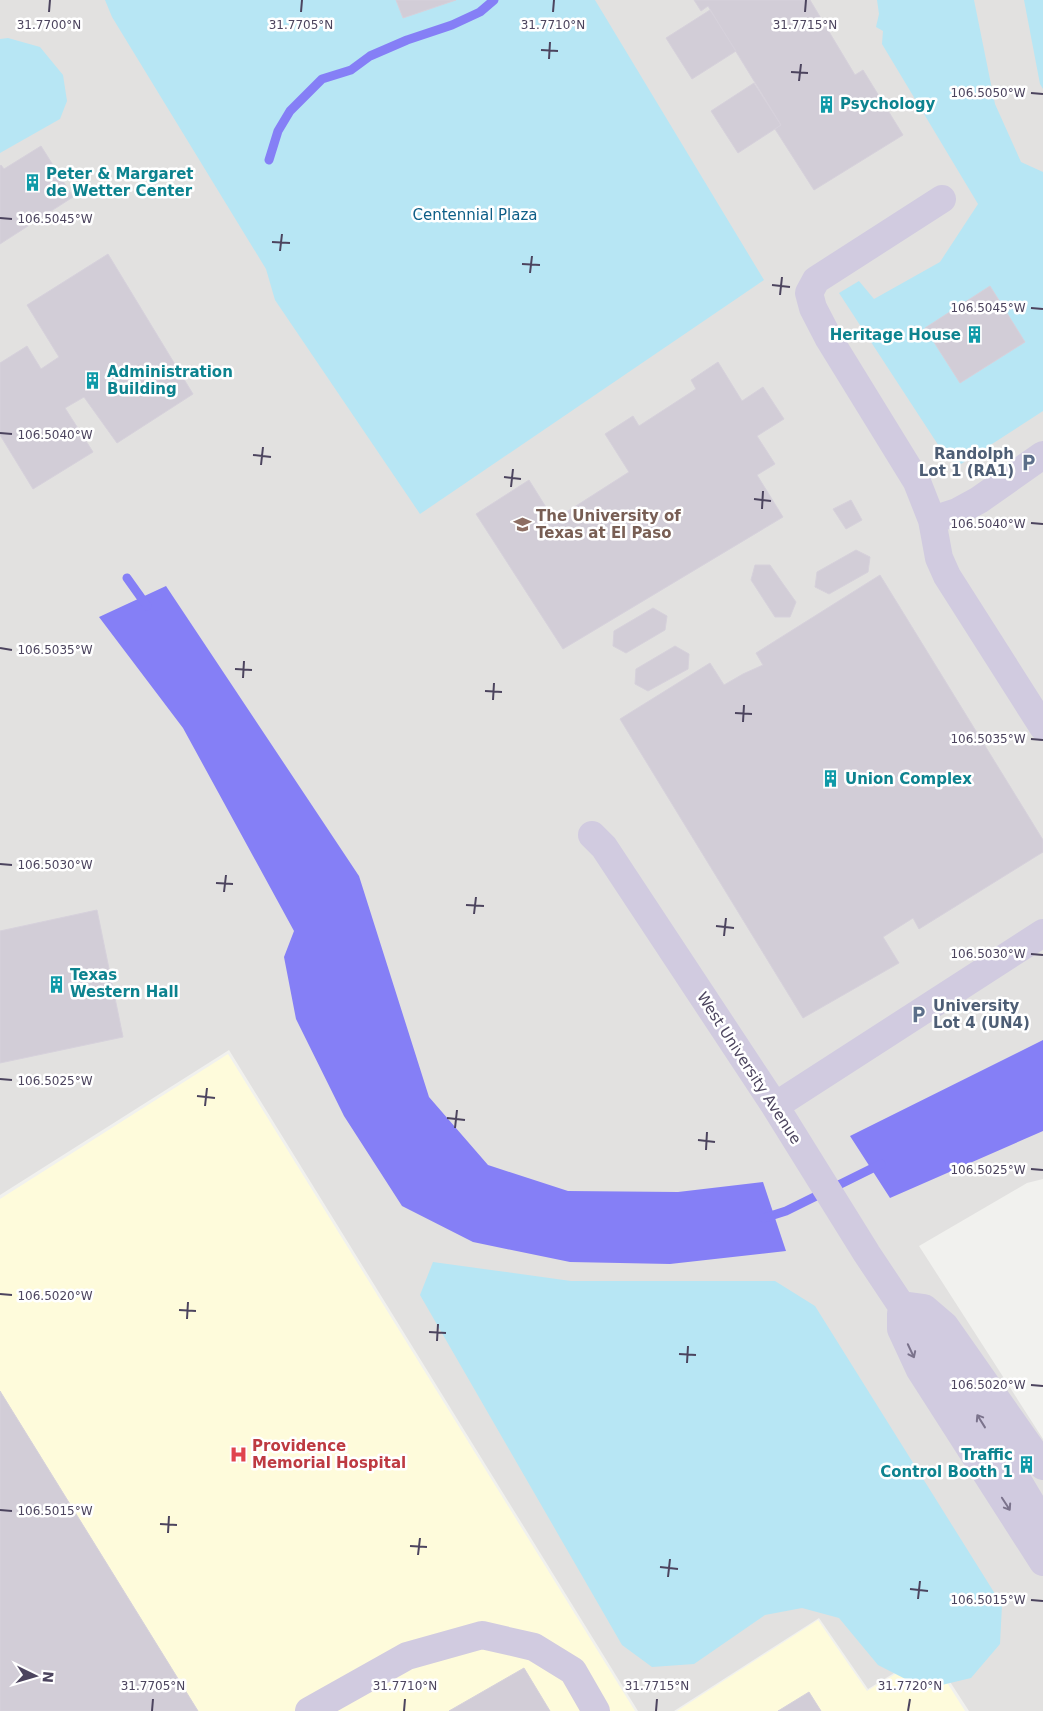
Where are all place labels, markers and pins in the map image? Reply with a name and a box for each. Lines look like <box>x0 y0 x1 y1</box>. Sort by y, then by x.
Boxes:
building icon: Psychology <box>816 94 836 114</box>
place label: Psychology <box>840 95 935 113</box>
place label: Peter & Margaret de Wetter Center <box>46 165 193 200</box>
building icon: Peter & Margaret de Wetter Center <box>22 173 42 193</box>
building icon: Heritage House <box>965 325 985 345</box>
place label: Heritage House <box>830 326 961 344</box>
place label: Administration Building <box>107 363 233 398</box>
building icon: Administration Building <box>83 371 103 391</box>
place label: Randolph Lot 1 (RA1) <box>919 445 1014 480</box>
parking icon: Randolph Lot 1 (RA1) <box>1018 453 1038 473</box>
place label: The University of Texas at El Paso <box>536 507 681 542</box>
school or university icon: The University of Texas at El Paso <box>512 515 532 535</box>
building icon: Union Complex <box>821 769 841 789</box>
place label: Union Complex <box>845 770 972 788</box>
place label: Texas Western Hall <box>70 966 179 1001</box>
building icon: Texas Western Hall <box>46 974 66 994</box>
place label: University Lot 4 (UN4) <box>933 997 1030 1032</box>
parking icon: University Lot 4 (UN4) <box>909 1005 929 1025</box>
place label: Providence Memorial Hospital <box>252 1437 406 1472</box>
hospital icon: Providence Memorial Hospital <box>228 1445 248 1465</box>
place label: Traffic Control Booth 1 <box>880 1446 1013 1481</box>
building icon: Traffic Control Booth 1 <box>1017 1454 1037 1474</box>

